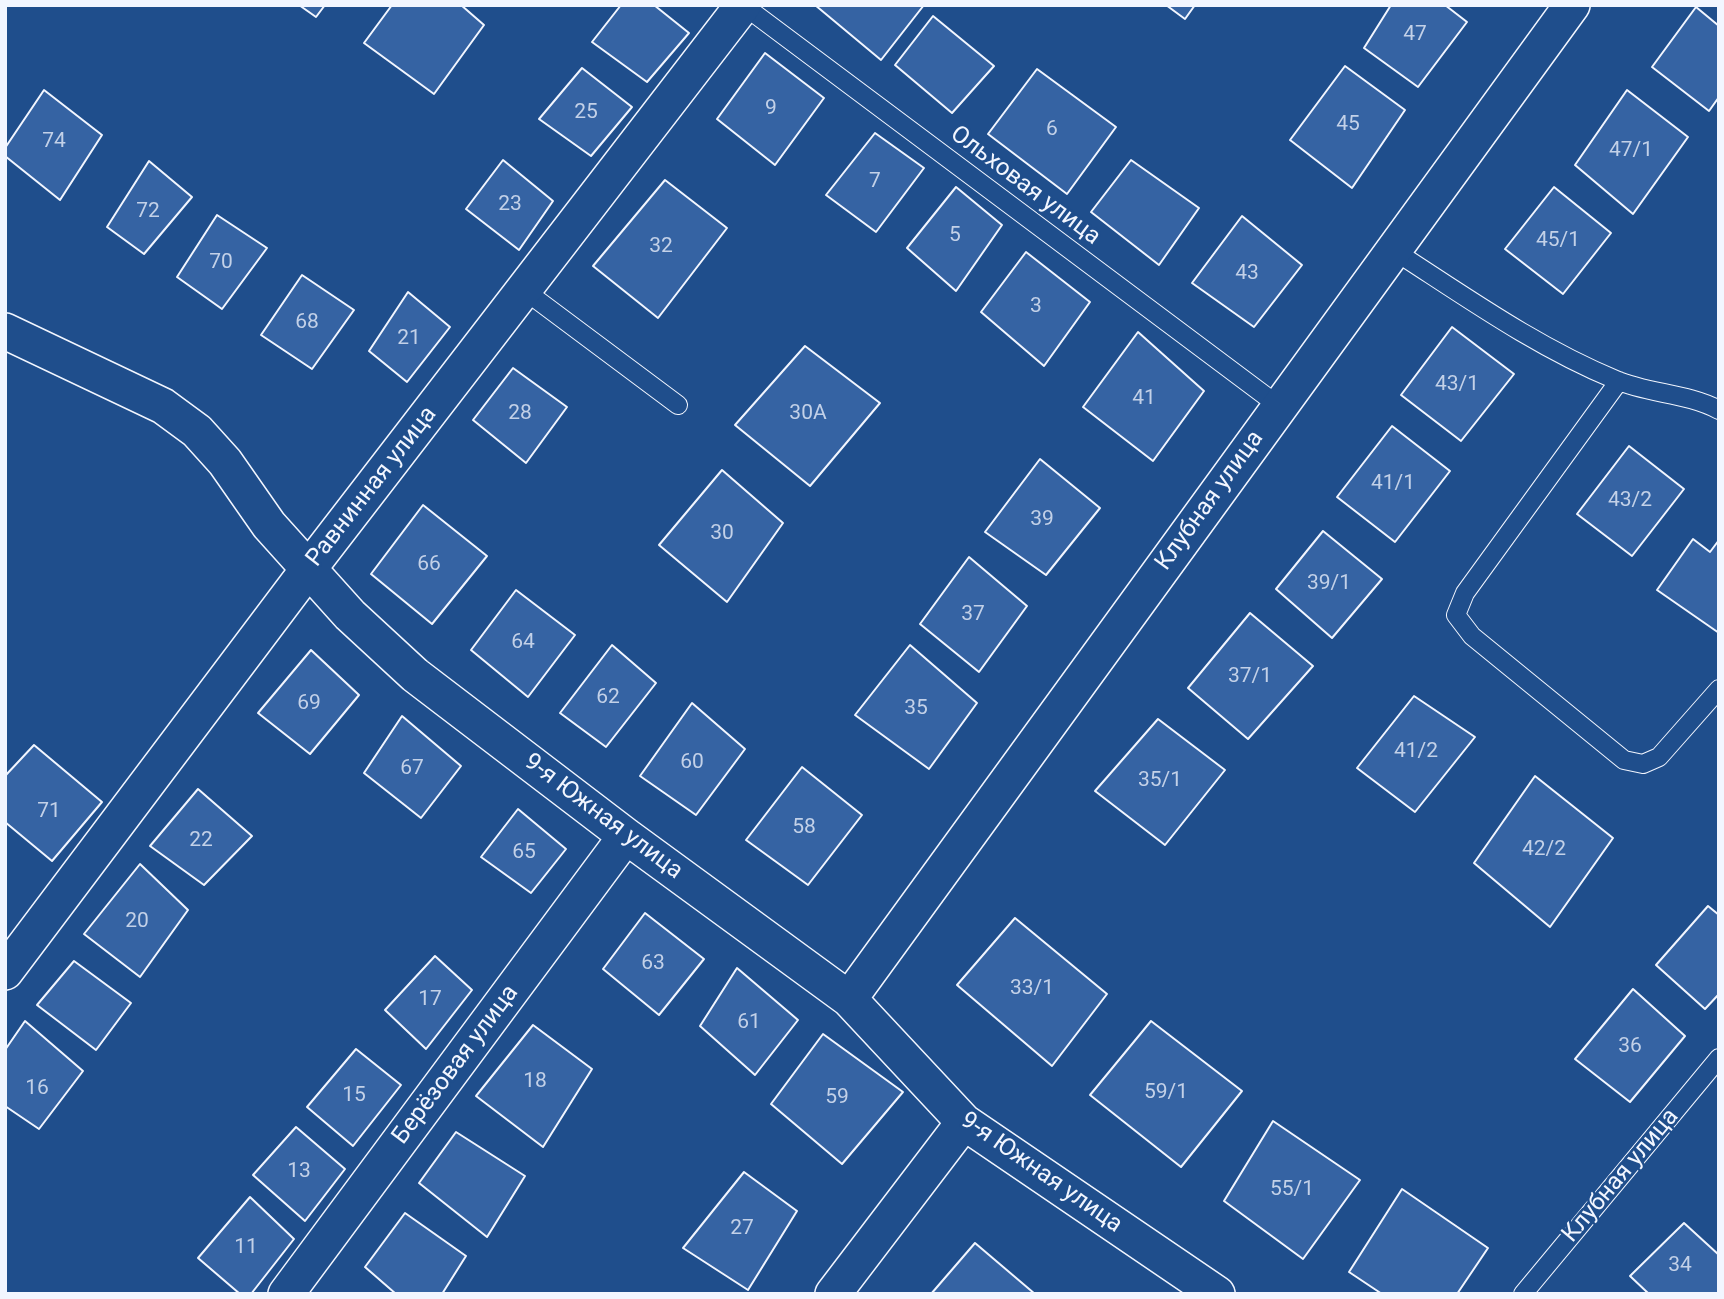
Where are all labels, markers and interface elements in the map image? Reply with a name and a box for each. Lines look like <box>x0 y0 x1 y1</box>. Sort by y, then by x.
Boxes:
house number: 47 <box>1403 22 1427 48</box>
house number: 9 <box>765 96 777 122</box>
house number: 25 <box>574 100 598 126</box>
house number: 45 <box>1336 112 1360 138</box>
house number: 6 <box>1046 117 1058 143</box>
street label: Ольховая улица <box>944 120 1106 252</box>
house number: 74 <box>42 129 66 155</box>
house number: 47/1 <box>1609 138 1653 164</box>
house number: 7 <box>869 169 881 195</box>
house number: 23 <box>498 192 522 218</box>
house number: 72 <box>136 199 160 225</box>
house number: 5 <box>949 223 961 249</box>
house number: 45/1 <box>1536 228 1580 254</box>
house number: 32 <box>649 234 673 260</box>
house number: 70 <box>209 250 233 276</box>
house number: 43 <box>1235 261 1259 287</box>
house number: 3 <box>1030 294 1042 320</box>
house number: 68 <box>295 310 319 336</box>
house number: 21 <box>397 326 421 352</box>
house number: 43/1 <box>1435 372 1479 398</box>
house number: 41 <box>1132 386 1156 412</box>
street label: Равнинная улица <box>301 401 443 573</box>
house number: 28 <box>508 401 532 427</box>
house number: 30А <box>789 401 827 427</box>
street label: Клубная улица <box>1150 426 1270 576</box>
house number: 41/1 <box>1371 471 1415 497</box>
house number: 43/2 <box>1608 488 1652 514</box>
house number: 39 <box>1030 507 1054 533</box>
house number: 30 <box>710 521 734 547</box>
house number: 66 <box>417 552 441 578</box>
house number: 39/1 <box>1307 571 1351 597</box>
house number: 37 <box>961 602 985 628</box>
house number: 64 <box>511 630 535 656</box>
house number: 37/1 <box>1228 664 1272 690</box>
house number: 62 <box>596 685 620 711</box>
house number: 69 <box>297 691 321 717</box>
house number: 35 <box>904 696 928 722</box>
house number: 41/2 <box>1394 739 1438 765</box>
street label: 9-я Южная улица <box>518 748 688 886</box>
house number: 60 <box>680 750 704 776</box>
house number: 67 <box>400 756 424 782</box>
house number: 35/1 <box>1138 768 1182 794</box>
house number: 71 <box>37 799 61 825</box>
house number: 58 <box>792 815 816 841</box>
house number: 22 <box>189 828 213 854</box>
house number: 42/2 <box>1522 837 1566 863</box>
house number: 65 <box>512 840 536 866</box>
house number: 20 <box>125 909 149 935</box>
house number: 63 <box>641 951 665 977</box>
house number: 33/1 <box>1010 976 1054 1002</box>
street label: Берёзовая улица <box>387 980 525 1150</box>
house number: 17 <box>418 987 442 1013</box>
house number: 61 <box>737 1010 761 1036</box>
house number: 36 <box>1618 1034 1642 1060</box>
house number: 18 <box>523 1069 547 1095</box>
house number: 16 <box>25 1076 49 1102</box>
house number: 59/1 <box>1144 1080 1188 1106</box>
house number: 15 <box>342 1083 366 1109</box>
house number: 59 <box>825 1085 849 1111</box>
street label: Клубная улица <box>1557 1103 1685 1249</box>
street label: 9-я Южная улица <box>955 1106 1127 1240</box>
house number: 13 <box>287 1159 311 1185</box>
house number: 55/1 <box>1270 1177 1314 1203</box>
house number: 27 <box>730 1216 754 1242</box>
house number: 11 <box>234 1235 258 1261</box>
house number: 34 <box>1668 1253 1692 1279</box>

